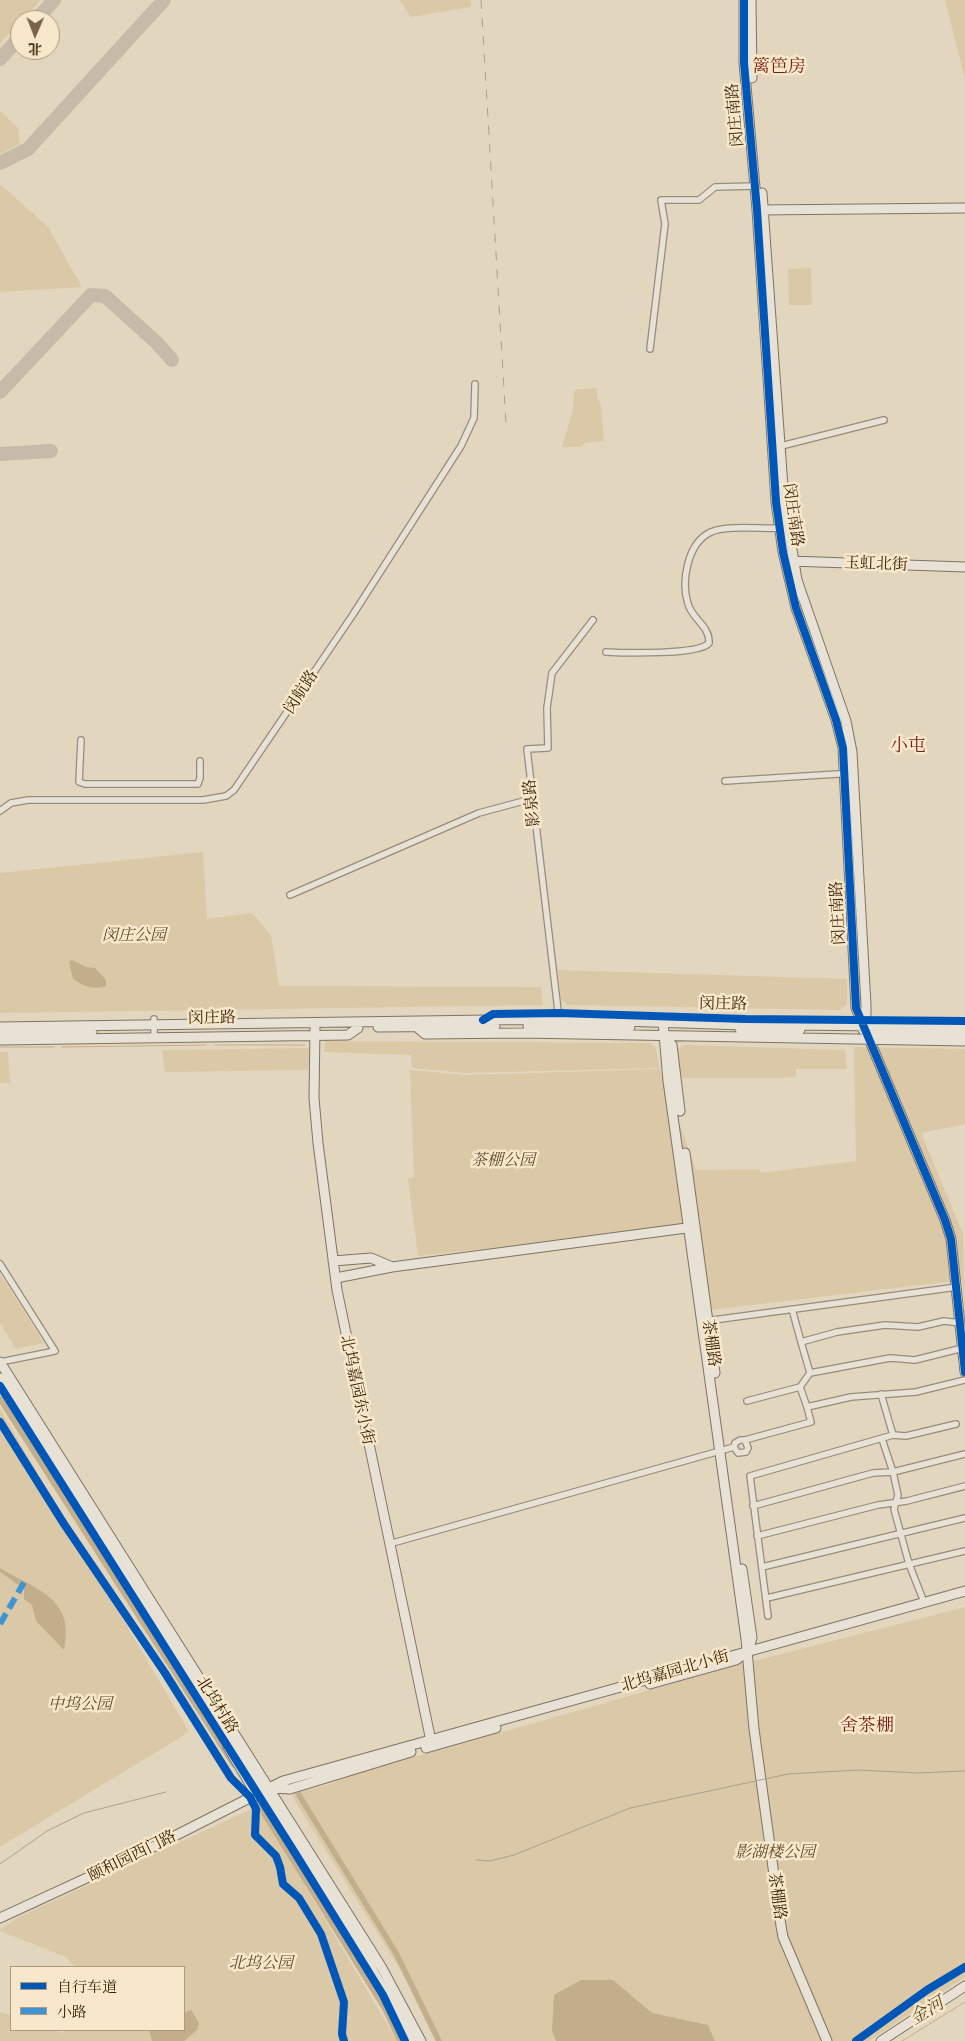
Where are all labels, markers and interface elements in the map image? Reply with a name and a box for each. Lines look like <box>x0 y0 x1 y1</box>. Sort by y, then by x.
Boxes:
north arrow <box>10 10 60 60</box>
text: 北 <box>28 40 42 58</box>
district label: 篱笆房 <box>752 56 806 78</box>
street label: 闵庄南路 <box>723 82 747 148</box>
street label: 闵庄南路 <box>779 482 807 548</box>
street label: 玉虹北街 <box>844 553 908 575</box>
street label: 闵航路 <box>280 667 322 717</box>
district label: 小屯 <box>890 735 926 757</box>
street label: 影泉路 <box>520 778 544 828</box>
street label: 闵庄南路 <box>827 881 849 945</box>
park label: 闵庄公园 <box>102 925 166 945</box>
street label: 闵庄路 <box>699 994 747 1014</box>
street label: 闵庄路 <box>188 1008 236 1028</box>
park label: 茶棚公园 <box>471 1150 535 1170</box>
street label: 茶棚路 <box>698 1318 724 1368</box>
street label: 北坞嘉园东小街 <box>336 1333 378 1447</box>
street label: 北坞嘉园北小街 <box>619 1646 731 1696</box>
street label: 北坞村路 <box>192 1673 242 1737</box>
park label: 中坞公园 <box>48 1694 112 1714</box>
district label: 舍茶棚 <box>840 1715 894 1737</box>
street label: 颐和园西门路 <box>85 1826 179 1886</box>
park label: 影湖楼公园 <box>735 1842 815 1862</box>
street label: 茶棚路 <box>764 1871 790 1921</box>
park label: 北坞公园 <box>229 1953 293 1973</box>
legend <box>10 1966 185 2031</box>
text: 自行车道 <box>57 1977 117 1996</box>
water label: 金河 <box>906 1992 948 2030</box>
text: 小路 <box>57 2002 87 2021</box>

